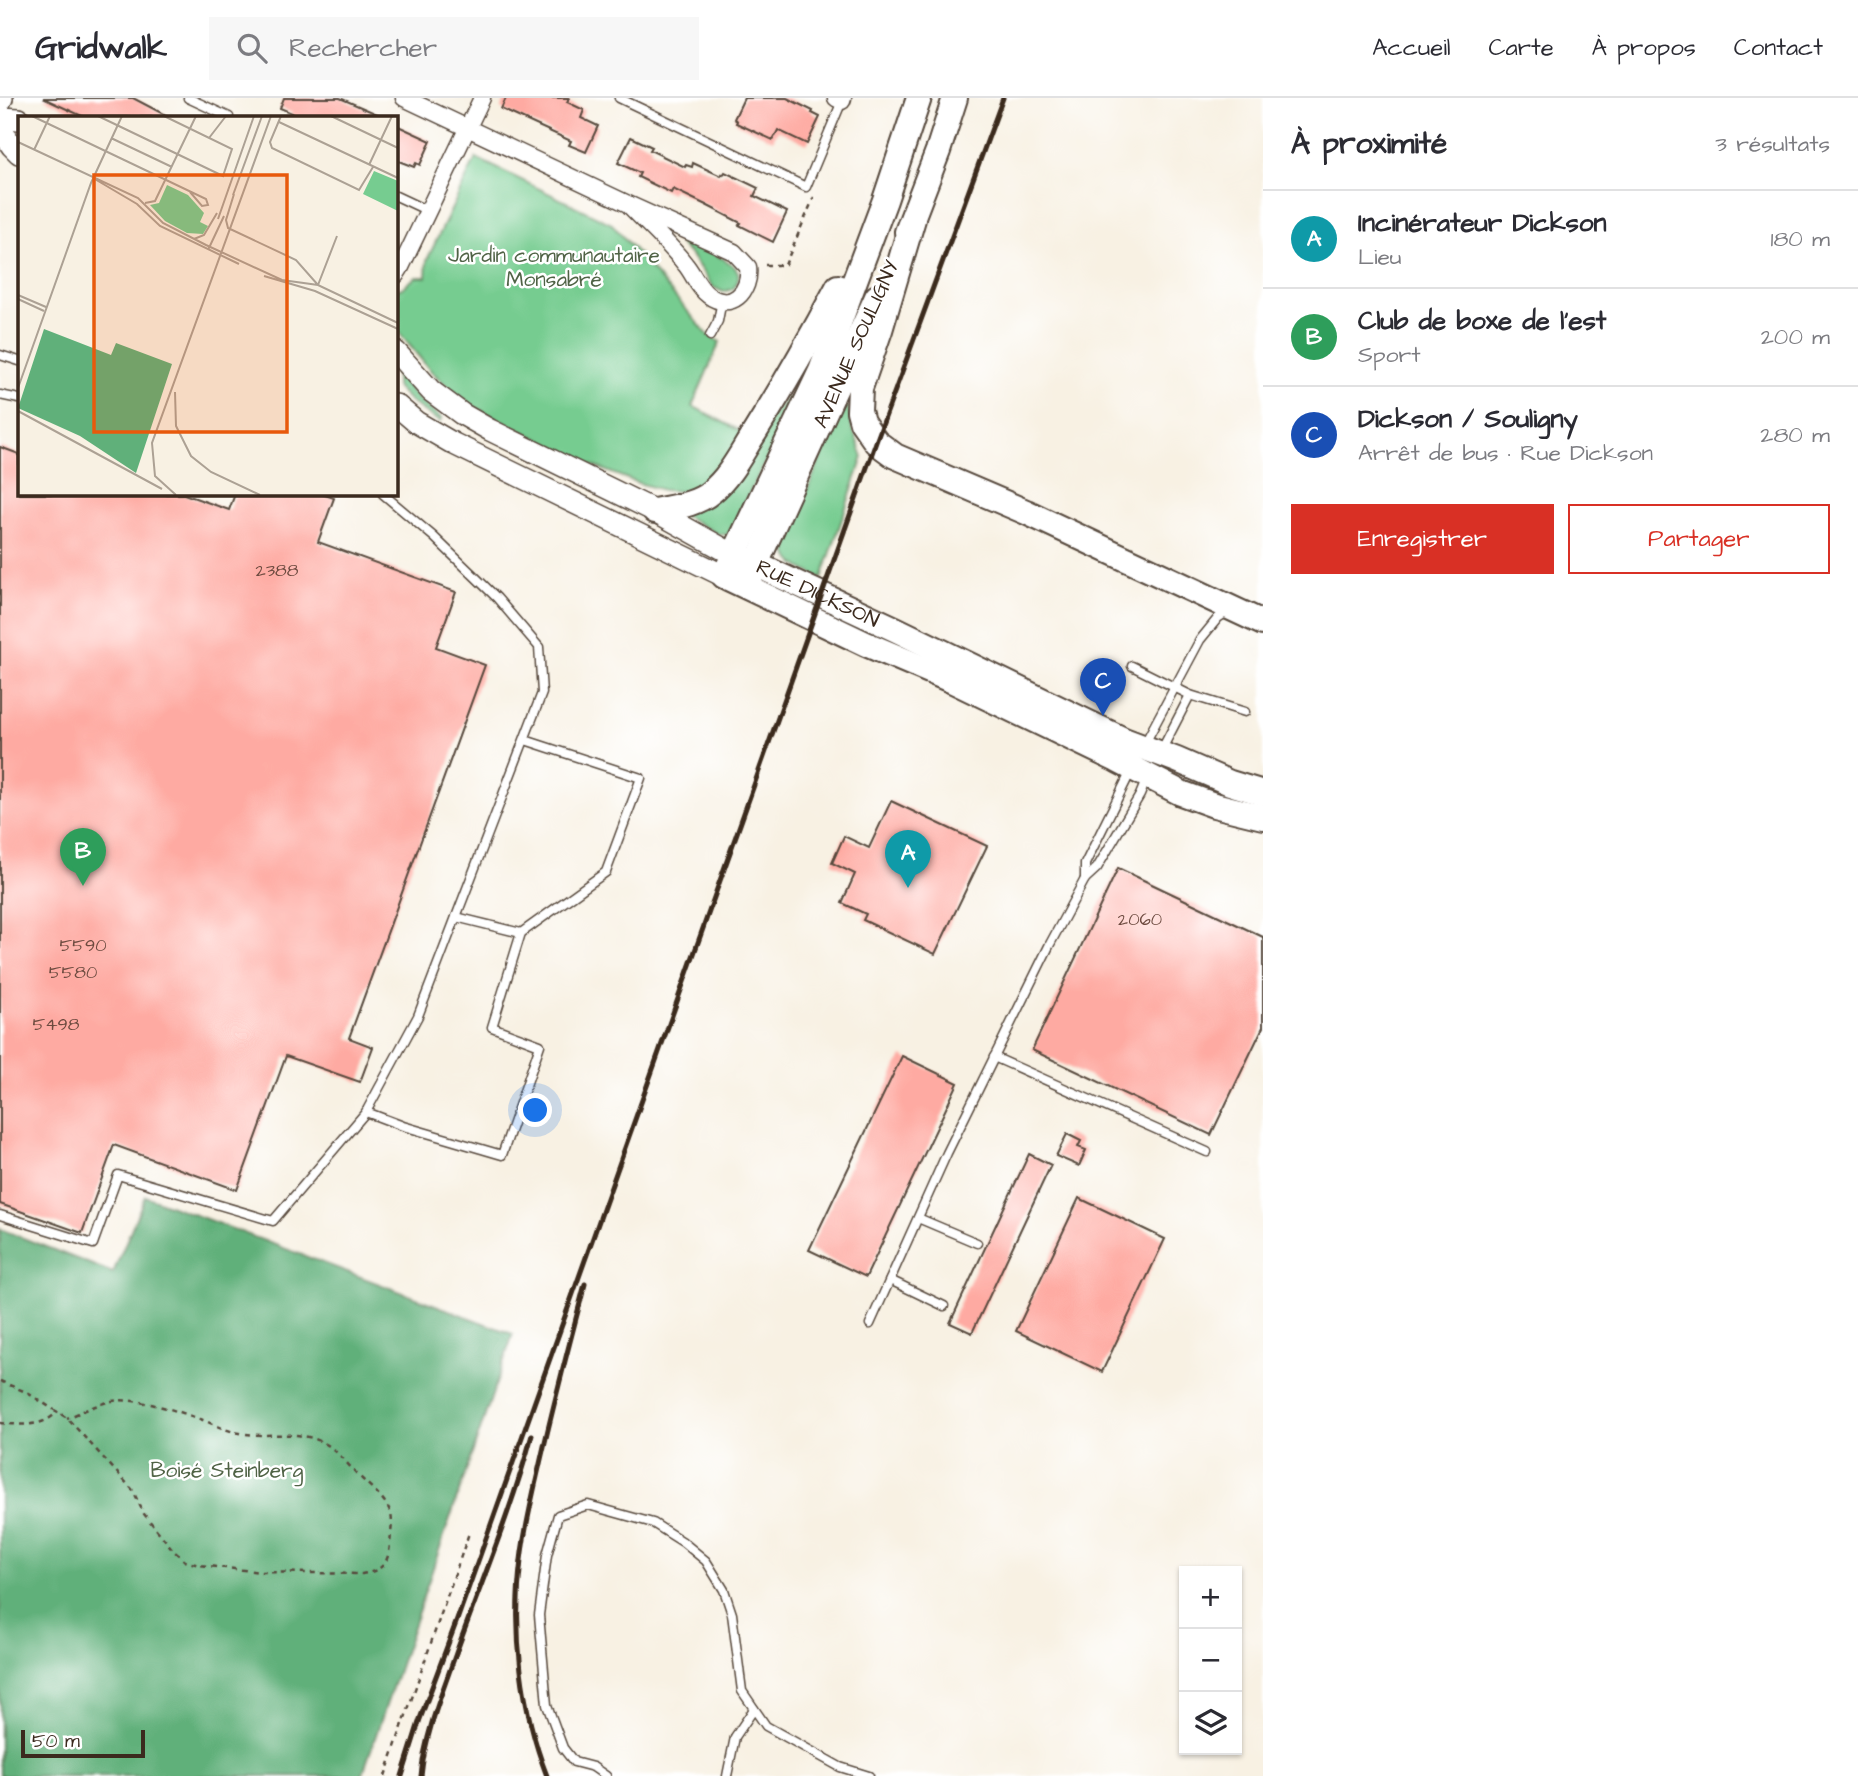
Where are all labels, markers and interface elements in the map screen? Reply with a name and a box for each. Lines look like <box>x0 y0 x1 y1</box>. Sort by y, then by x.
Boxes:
search box <box>209 17 699 80</box>
text: Gridwalk <box>35 25 167 71</box>
icon: search <box>233 29 271 67</box>
text: Rechercher <box>289 30 437 66</box>
text: Accueil <box>1372 31 1451 65</box>
text: Carte <box>1489 31 1554 65</box>
text: À propos <box>1592 31 1696 65</box>
text: Contact <box>1734 31 1823 65</box>
inset map <box>18 116 397 495</box>
text: À proximité <box>1291 123 1447 165</box>
text: 3 résultats <box>1715 128 1830 160</box>
text: Incinérateur Dickson <box>1358 205 1606 241</box>
text: A <box>1307 223 1321 255</box>
text: 180 m <box>1771 223 1830 255</box>
park label: Jardin communautaire Monsabré <box>448 241 660 294</box>
text: Lieu <box>1358 241 1402 273</box>
street label: AVENUE SOULIGNY <box>806 255 906 433</box>
text: Club de boxe de l'est <box>1358 303 1606 339</box>
text: B <box>1306 321 1322 353</box>
text: 200 m <box>1761 321 1830 353</box>
text: Sport <box>1358 339 1421 371</box>
text: Dickson / Souligny <box>1358 401 1578 437</box>
text: C <box>1306 419 1322 451</box>
text: 280 m <box>1760 419 1830 451</box>
text: Arrêt de bus · Rue Dickson <box>1358 437 1653 469</box>
button: Enregistrer <box>1291 504 1554 574</box>
button: Partager <box>1568 504 1830 574</box>
street label: RUE DICKSON <box>751 552 884 634</box>
house number: 2388 <box>256 558 299 583</box>
pin: C <box>1080 658 1126 716</box>
pin: B <box>60 828 106 886</box>
pin: A <box>885 830 931 888</box>
house number: 2060 <box>1118 907 1162 932</box>
house number: 5590 <box>59 933 107 958</box>
house number: 5580 <box>49 960 97 985</box>
house number: 5498 <box>33 1012 80 1037</box>
your location <box>518 1093 552 1127</box>
park label: Boisé Steinberg <box>151 1456 304 1487</box>
map controls <box>1179 1566 1242 1755</box>
button: + <box>1179 1566 1242 1629</box>
button: − <box>1179 1629 1242 1692</box>
button: layers <box>1179 1692 1242 1755</box>
scale bar <box>21 1727 145 1759</box>
text: 50 m <box>32 1728 80 1755</box>

